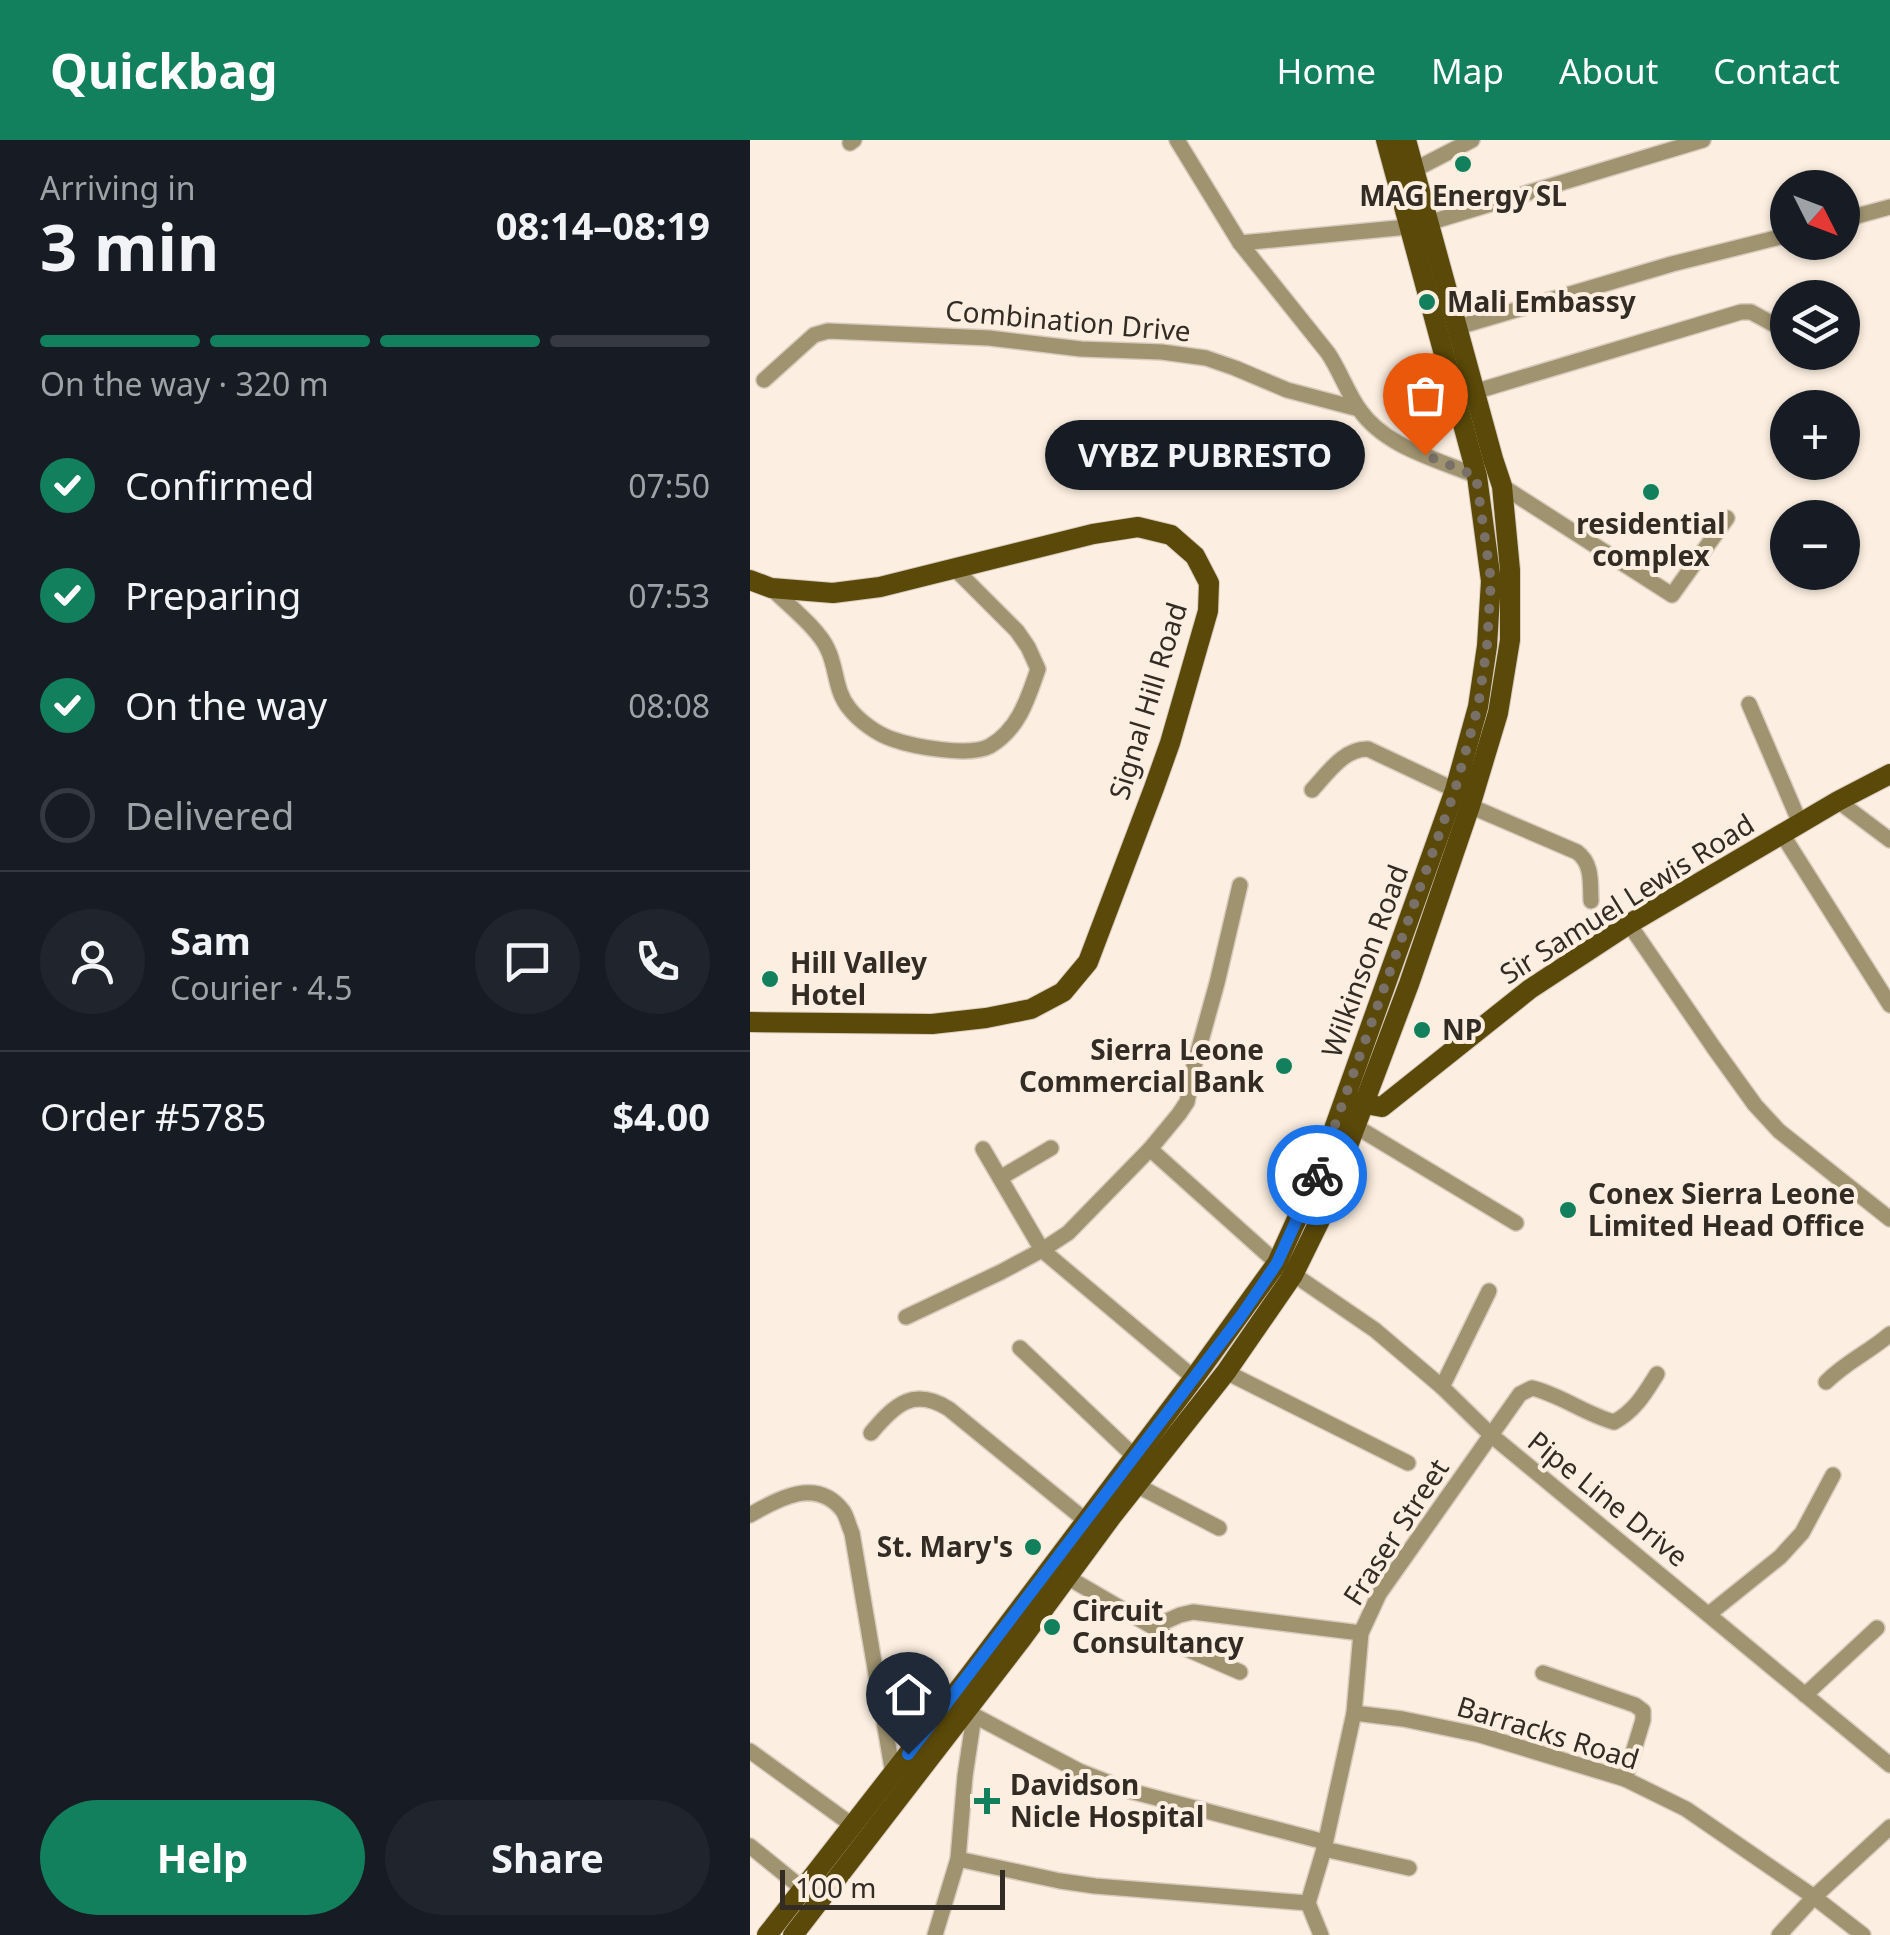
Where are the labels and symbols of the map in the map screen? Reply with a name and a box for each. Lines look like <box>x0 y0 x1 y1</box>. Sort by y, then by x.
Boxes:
marker: MAG Energy SL <box>1452 153 1474 175</box>
north arrow <box>1770 170 1860 260</box>
place label: MAG Energy SL <box>1359 176 1567 214</box>
place label: Mali Embassy <box>1447 282 1636 320</box>
street label: Combination Drive <box>944 290 1192 350</box>
marker: Mali Embassy <box>1416 291 1438 313</box>
pin <box>1383 353 1468 456</box>
callout: VYBZ PUBRESTO <box>1045 420 1365 490</box>
marker: residential complex <box>1640 481 1662 503</box>
place label: residential complex <box>1576 504 1726 574</box>
street label: Signal Hill Road <box>1099 597 1195 804</box>
street label: Sir Samuel Lewis Road <box>1492 804 1761 992</box>
street label: Wilkinson Road <box>1312 859 1416 1062</box>
place label: Hill Valley Hotel <box>790 943 927 1013</box>
marker: Hill Valley Hotel <box>759 968 781 990</box>
place label: NP <box>1442 1010 1482 1048</box>
marker: NP <box>1411 1019 1433 1041</box>
place label: Sierra Leone Commercial Bank <box>1019 1030 1265 1100</box>
marker: Sierra Leone Commercial Bank <box>1273 1055 1295 1077</box>
courier <box>1267 1125 1367 1225</box>
place label: Conex Sierra Leone Limited Head Office <box>1588 1174 1865 1244</box>
marker: Conex Sierra Leone Limited Head Office <box>1557 1199 1579 1221</box>
street label: Pipe Line Drive <box>1521 1422 1697 1575</box>
street label: Fraser Street <box>1334 1451 1457 1612</box>
place label: St. Mary's <box>877 1527 1013 1565</box>
marker: St. Mary's <box>1022 1536 1044 1558</box>
place label: Circuit Consultancy <box>1072 1591 1244 1661</box>
marker: Circuit Consultancy <box>1041 1616 1063 1638</box>
pin <box>866 1652 951 1755</box>
street label: Barracks Road <box>1453 1686 1644 1778</box>
place label: Davidson Nicle Hospital <box>1010 1765 1204 1835</box>
marker: Davidson Nicle Hospital <box>974 1788 1000 1814</box>
scale bar <box>780 1865 1005 1910</box>

